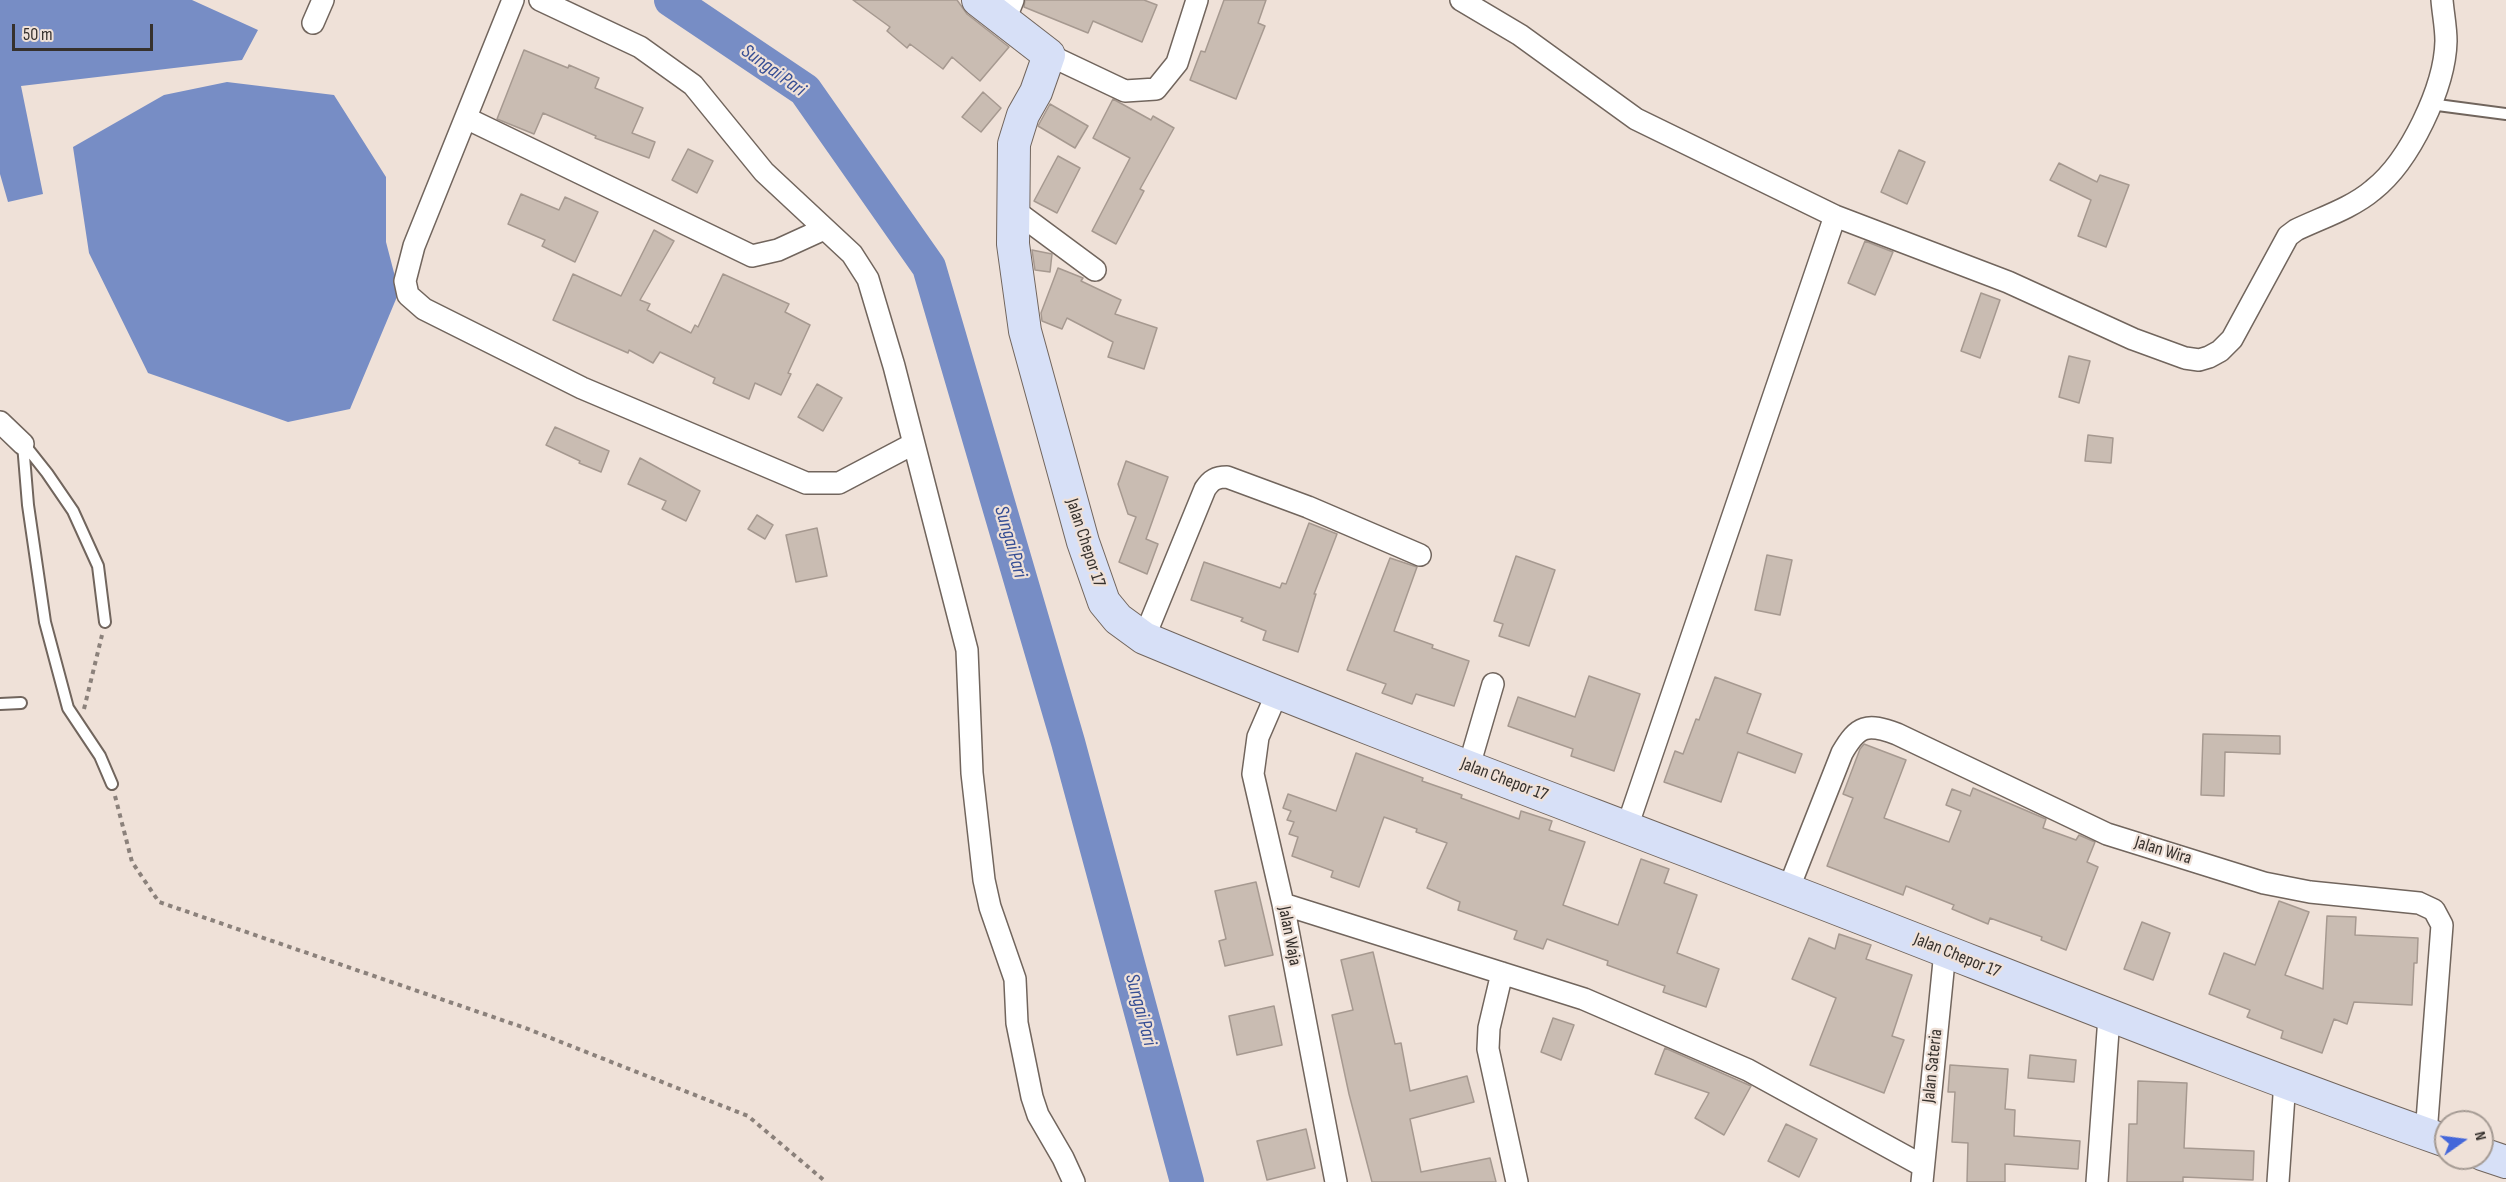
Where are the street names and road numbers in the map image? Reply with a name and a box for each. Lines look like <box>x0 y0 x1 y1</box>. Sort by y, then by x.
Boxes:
street label: Jalan Chepor 17 <box>1061 496 1109 590</box>
street label: Jalan Chepor 17 <box>1457 754 1551 806</box>
street label: Jalan Wira <box>2132 832 2194 870</box>
street label: Jalan Waja <box>1273 905 1305 967</box>
street label: Jalan Chepor 17 <box>1911 929 2003 983</box>
street label: Jalan Sateria <box>1918 1028 1948 1104</box>

